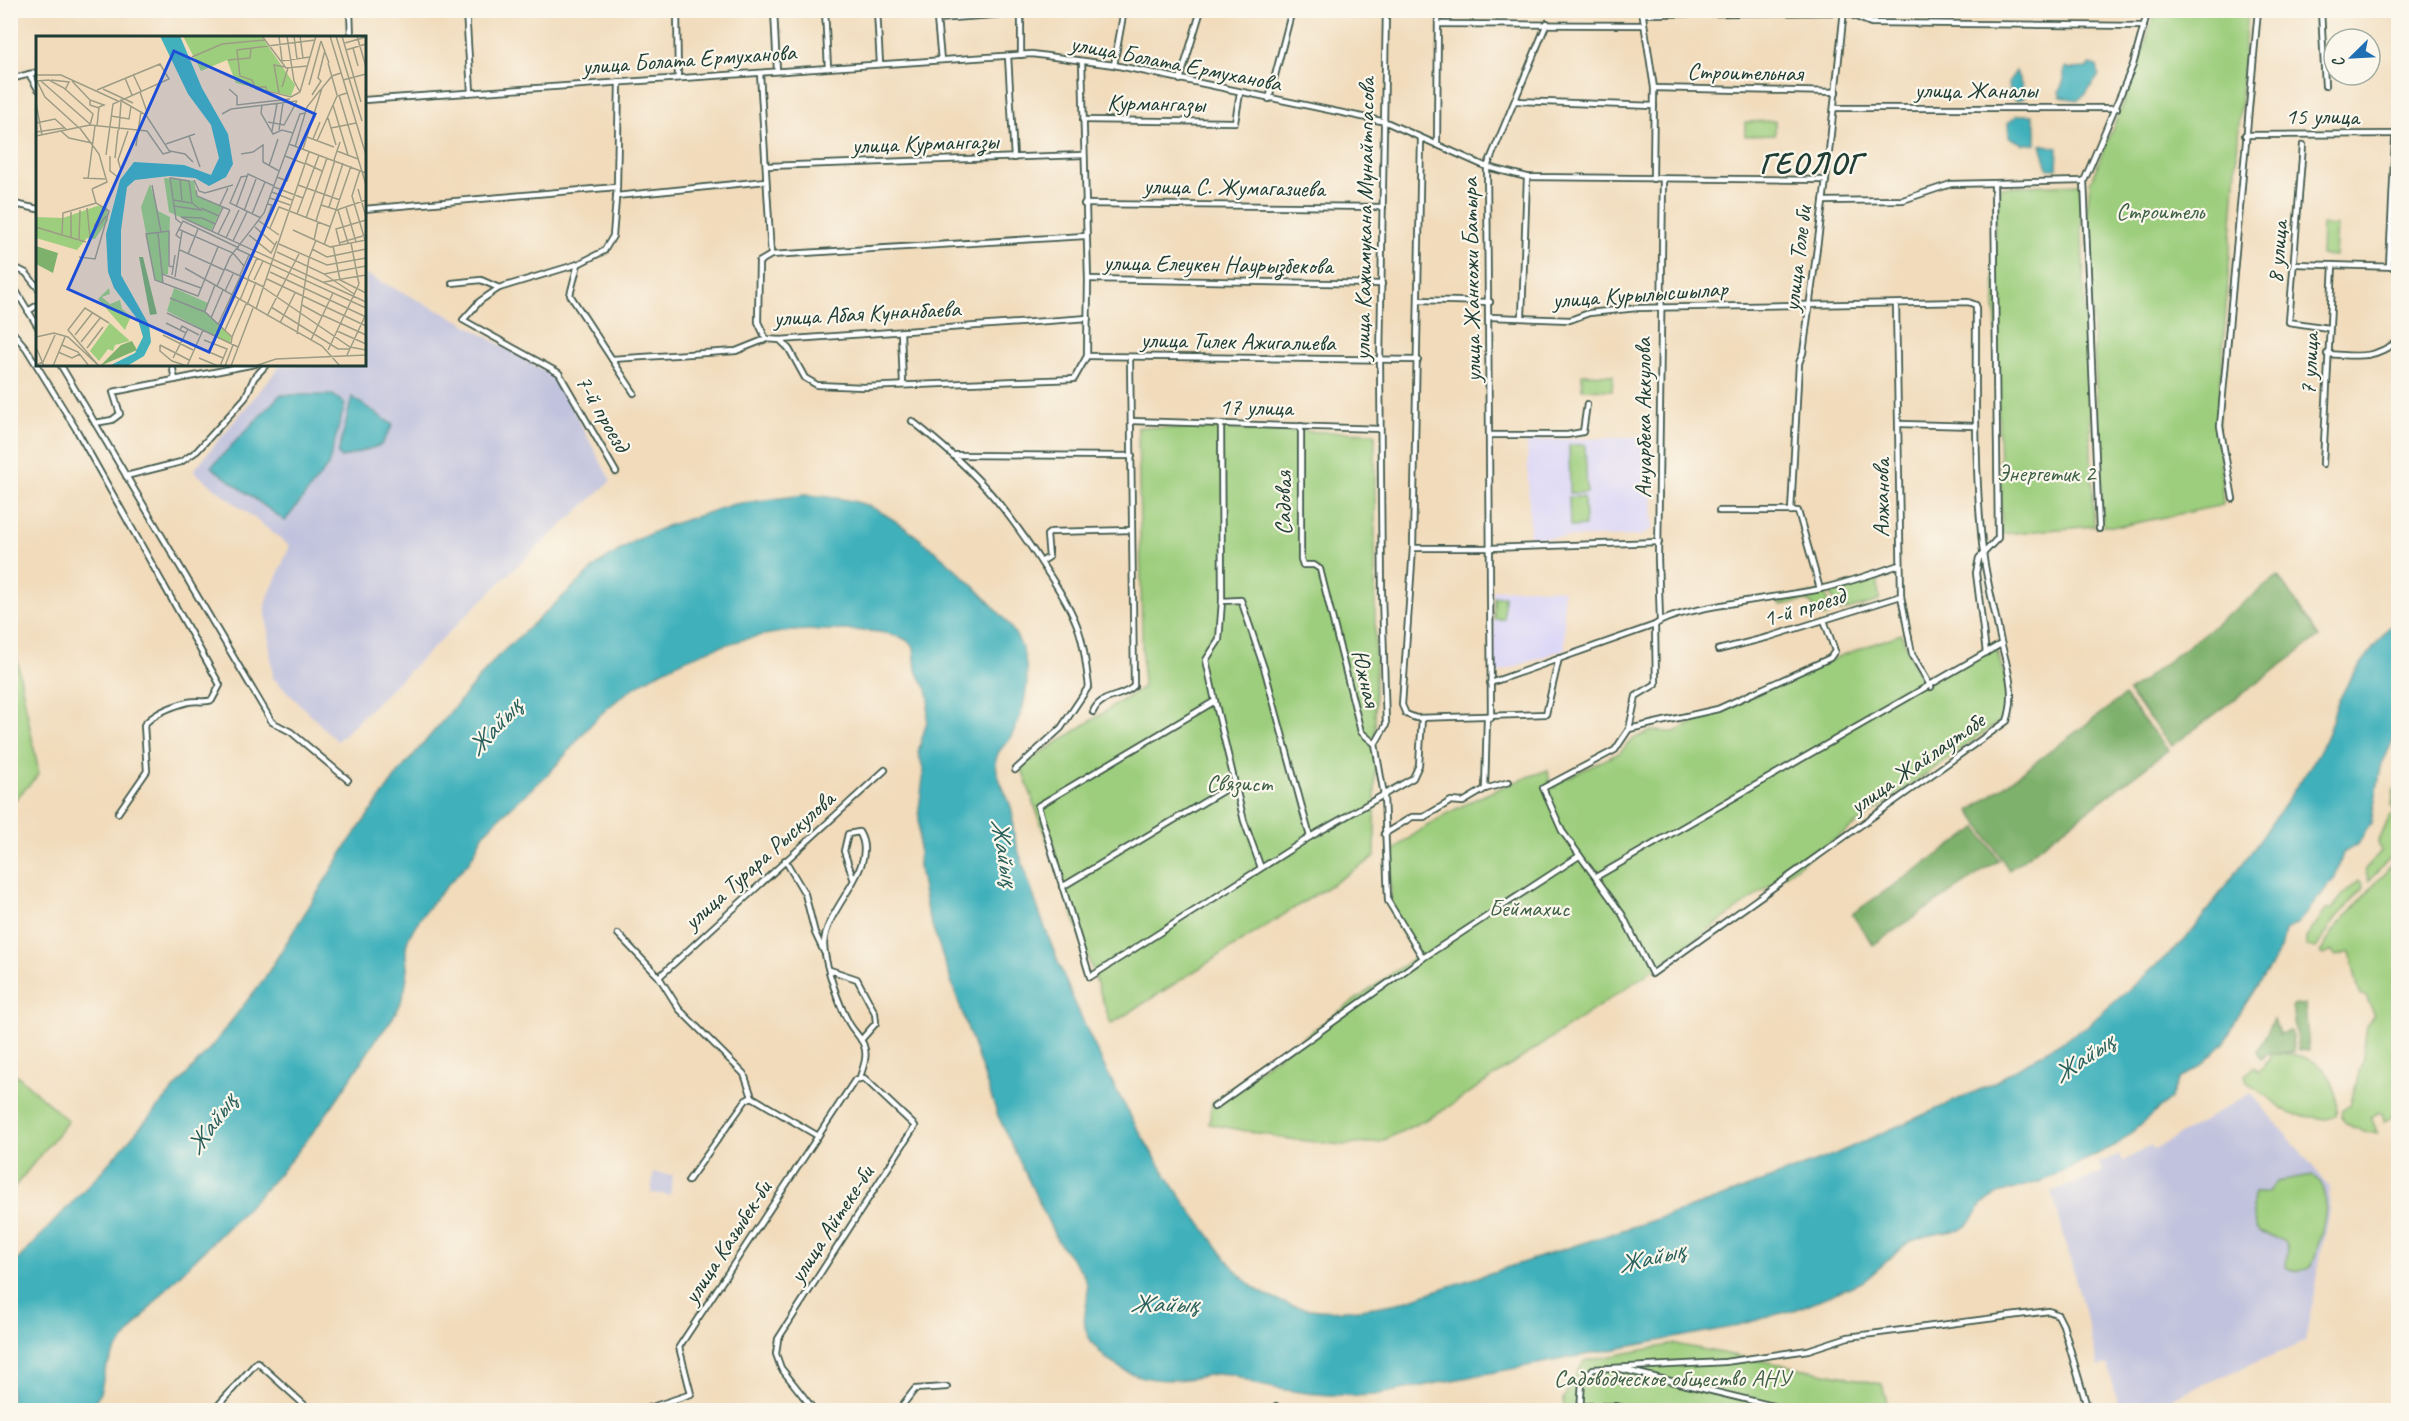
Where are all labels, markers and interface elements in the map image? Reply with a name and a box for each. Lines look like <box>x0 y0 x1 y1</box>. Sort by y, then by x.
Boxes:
street label: улица Болата Ермуханова <box>1066 27 1286 98</box>
north arrow <box>2322 27 2382 87</box>
inset map <box>36 36 366 366</box>
street label: улица Болата Ермуханова <box>579 36 798 82</box>
text: С <box>2328 53 2350 70</box>
street label: Строительная <box>1687 56 1805 88</box>
street label: улица Кажимукана Мунайтпасова <box>1346 75 1382 363</box>
street label: улица Жаналы <box>1913 75 2040 105</box>
street label: Курмангазы <box>1107 87 1208 119</box>
street label: 15 улица <box>2285 101 2361 131</box>
street label: улица Курмангазы <box>849 125 1001 162</box>
district label: ГЕОЛОГ <box>1760 144 1867 182</box>
street label: улица С. Жумагазиева <box>1141 170 1327 204</box>
street label: улица Жанкожи Батыра <box>1454 176 1488 384</box>
park label: Строитель <box>2116 196 2206 226</box>
street label: улица Толе би <box>1775 202 1819 315</box>
street label: 8 улица <box>2259 217 2295 285</box>
street label: улица Елеукен Наурызбекова <box>1101 247 1335 282</box>
street label: улица Курылысшылар <box>1549 273 1731 315</box>
street label: улица Абая Кунанбаева <box>771 293 963 333</box>
street label: улица Тилек Ажигалиева <box>1138 324 1337 358</box>
street label: 7 улица <box>2292 330 2326 396</box>
street label: Ануарбека Аккулова <box>1628 336 1658 498</box>
street label: 7-й проезд <box>569 369 638 459</box>
street label: 17 улица <box>1219 391 1295 423</box>
street label: Алжанова <box>1866 456 1896 537</box>
park label: Энергетик 2 <box>1997 458 2097 488</box>
street label: Садовая <box>1268 469 1298 535</box>
street label: 1-й проезд <box>1759 580 1851 634</box>
street label: Южная <box>1344 646 1388 711</box>
water label: Жайық <box>459 688 531 763</box>
street label: улица Жайлаутобе <box>1842 704 1992 822</box>
park label: Связист <box>1206 768 1274 798</box>
street label: улица Турара Рыскулова <box>676 783 843 937</box>
water label: Жайық <box>983 816 1028 892</box>
park label: Беймахис <box>1489 893 1570 923</box>
water label: Жайық <box>2046 1023 2123 1091</box>
water label: Жайық <box>178 1084 246 1161</box>
street label: улица Айтеке-би <box>781 1158 881 1290</box>
street label: улица Казыбек-би <box>675 1173 779 1311</box>
water label: Жайық <box>1614 1232 1691 1281</box>
water label: Жайық <box>1130 1287 1202 1320</box>
park label: Садоводческое общество АНУ <box>1554 1363 1794 1393</box>

